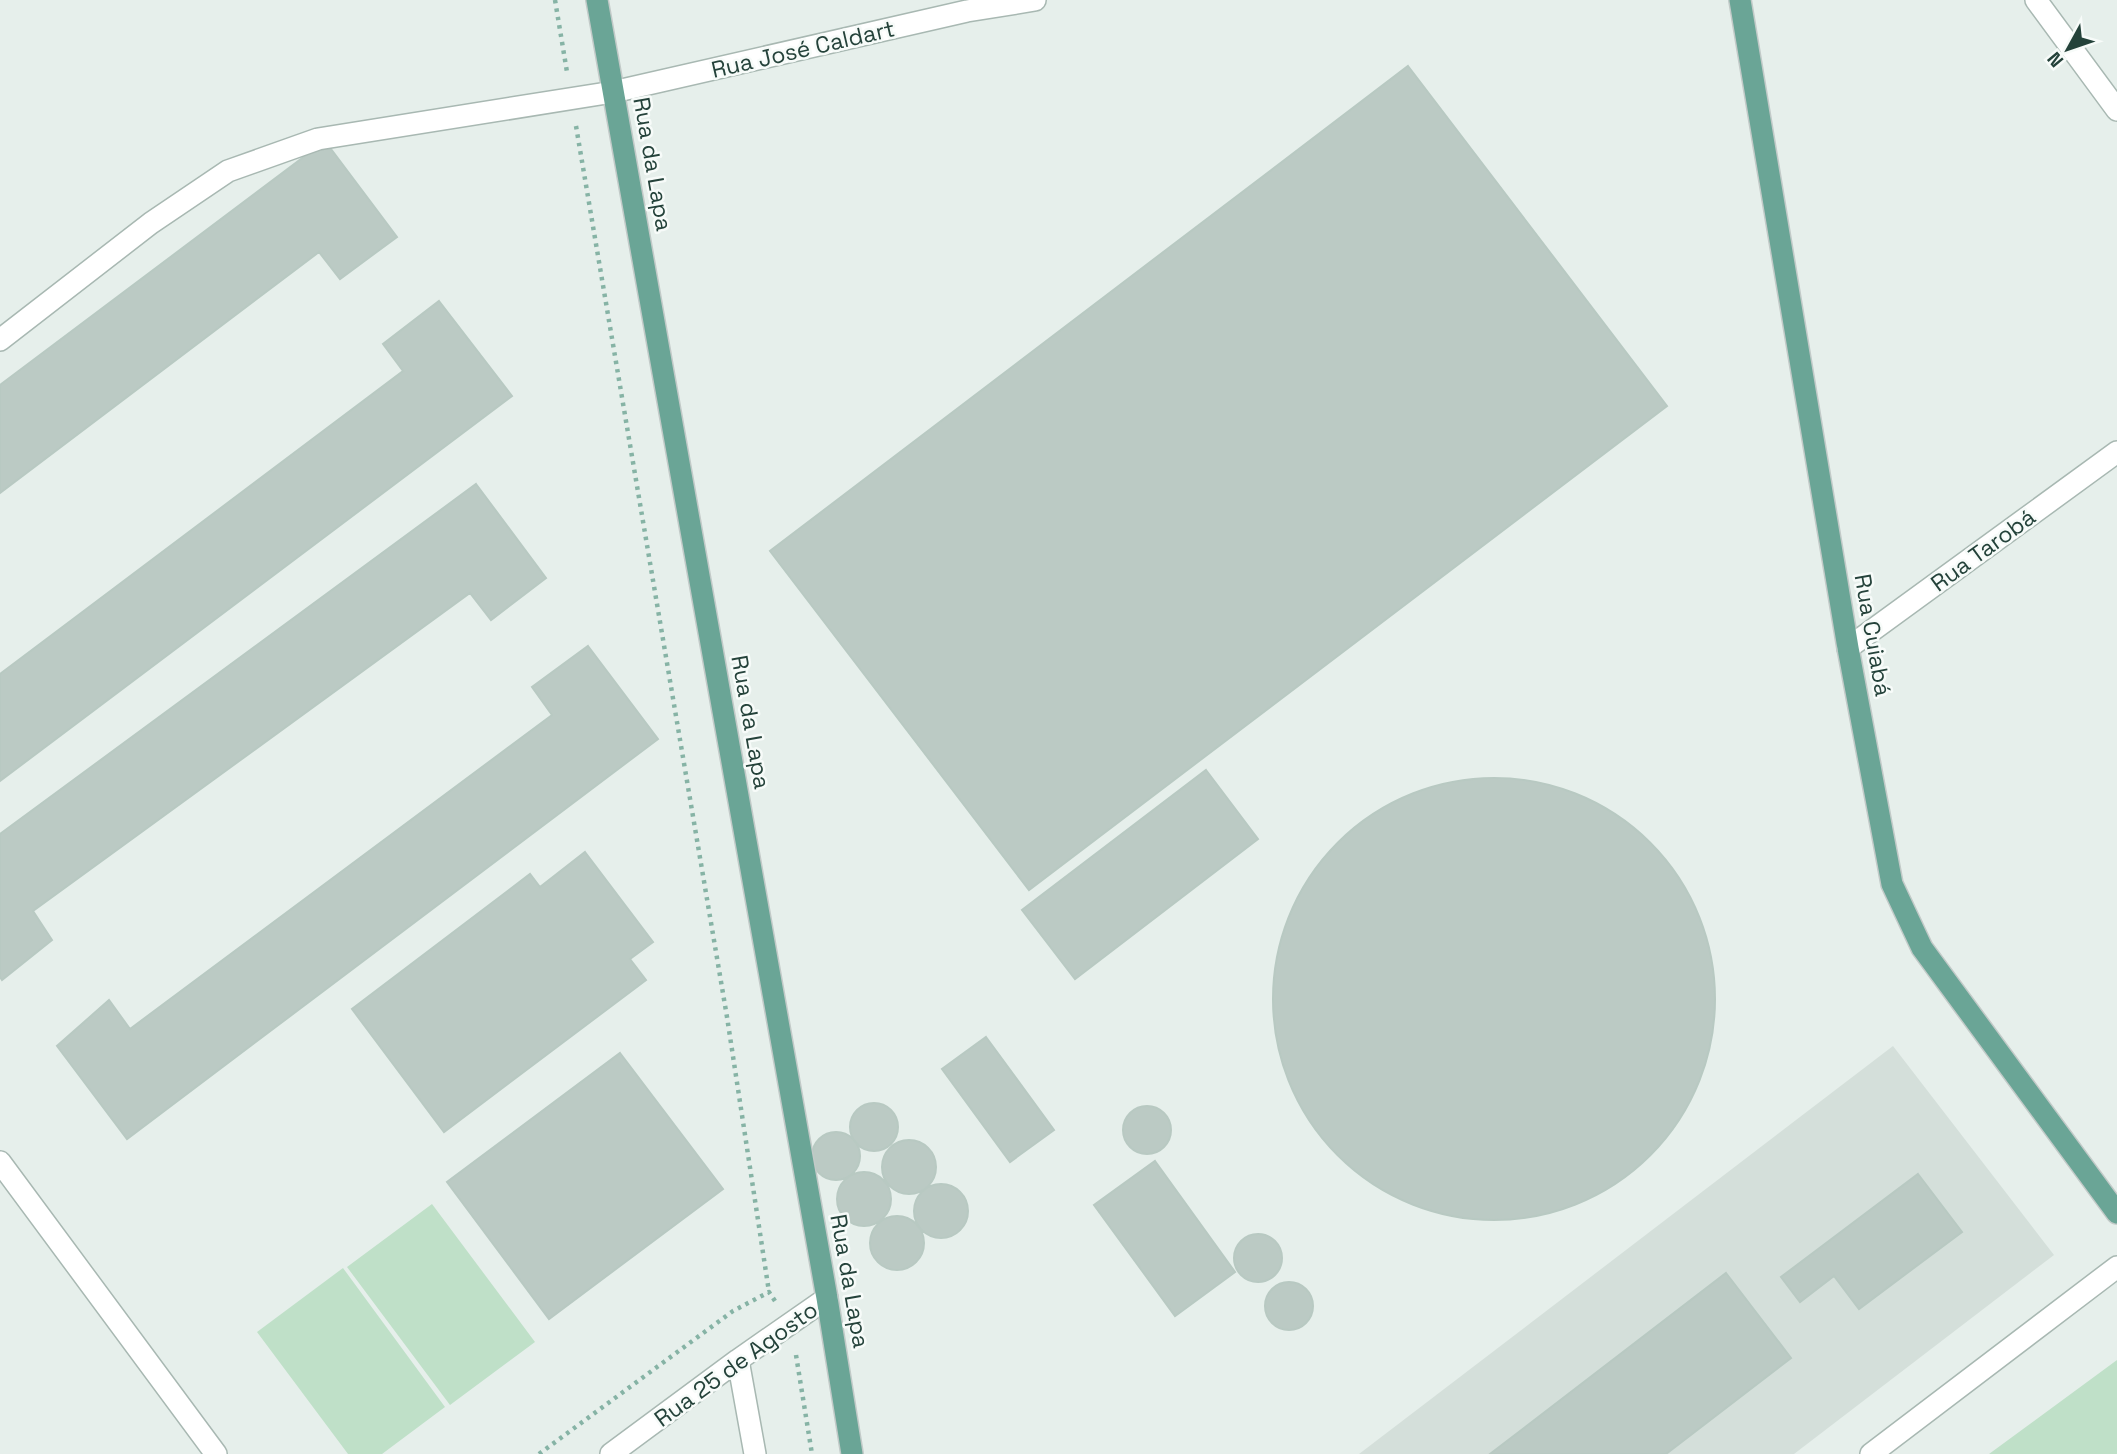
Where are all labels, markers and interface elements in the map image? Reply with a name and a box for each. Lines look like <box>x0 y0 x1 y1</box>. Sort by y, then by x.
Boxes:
street label: Rua José Caldart <box>708 13 898 85</box>
north arrow <box>2033 14 2103 84</box>
text: N <box>2042 47 2069 73</box>
street label: Rua da Lapa <box>626 95 680 233</box>
street label: Rua Tarobá <box>1925 502 2041 598</box>
street label: Rua Cuiabá <box>1848 572 1898 698</box>
street label: Rua da Lapa <box>724 653 778 791</box>
street label: Rua da Lapa <box>823 1212 877 1350</box>
street label: Rua 25 de Agosto <box>648 1295 824 1433</box>

